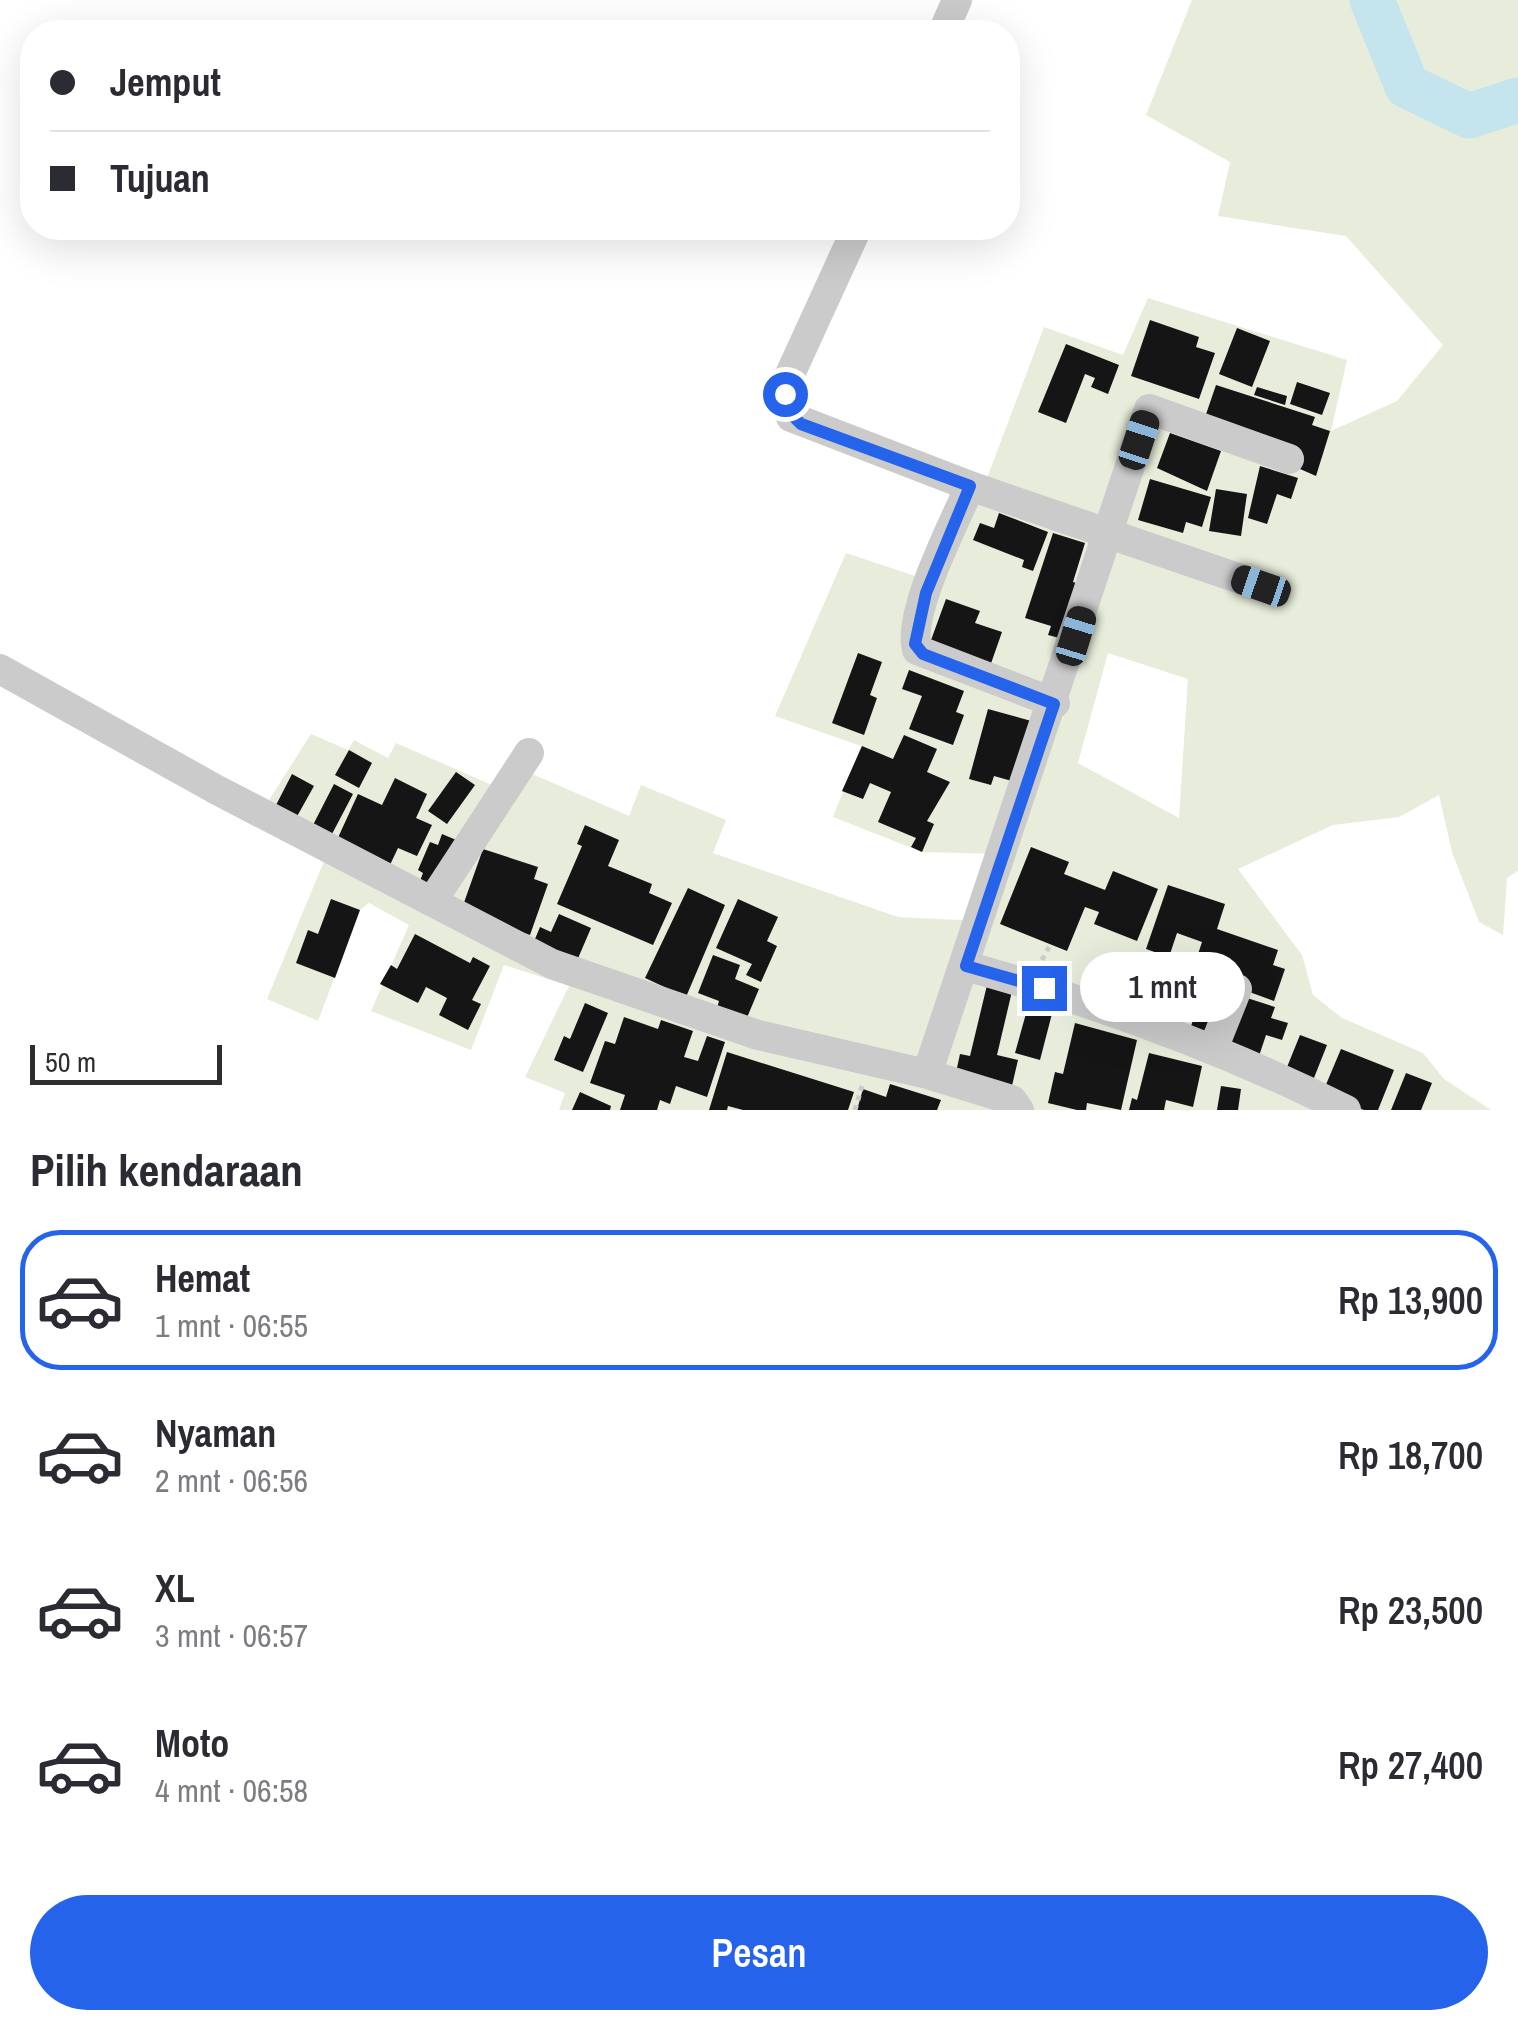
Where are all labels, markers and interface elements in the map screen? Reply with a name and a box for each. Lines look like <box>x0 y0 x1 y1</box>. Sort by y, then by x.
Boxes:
text: Jemput <box>110 57 221 108</box>
text: Tujuan <box>110 153 210 204</box>
route start <box>763 372 808 417</box>
car <box>1115 407 1163 473</box>
car <box>1228 562 1294 610</box>
car <box>1053 603 1099 669</box>
callout: 1 mnt <box>1079 953 1244 1023</box>
text: 1 mnt <box>1128 965 1197 1008</box>
route end <box>1022 966 1067 1011</box>
scale bar <box>30 1040 222 1084</box>
text: 50 m <box>45 1043 96 1081</box>
text: Pilih kendaraan <box>30 1139 303 1200</box>
text: Hemat <box>155 1253 250 1304</box>
icon: car <box>35 1255 125 1345</box>
text: Rp 13,900 <box>1338 1275 1483 1326</box>
text: 1 mnt · 06:55 <box>155 1304 308 1347</box>
text: Nyaman <box>155 1408 276 1459</box>
icon: car <box>35 1410 125 1500</box>
text: Rp 18,700 <box>1338 1430 1483 1481</box>
text: 2 mnt · 06:56 <box>155 1459 308 1502</box>
text: XL <box>155 1563 195 1614</box>
icon: car <box>35 1565 125 1655</box>
text: Rp 23,500 <box>1338 1585 1483 1636</box>
text: 3 mnt · 06:57 <box>155 1614 308 1657</box>
text: Moto <box>155 1718 229 1769</box>
icon: car <box>35 1720 125 1810</box>
text: Rp 27,400 <box>1338 1740 1483 1791</box>
text: 4 mnt · 06:58 <box>155 1769 308 1812</box>
button: Pesan <box>30 1895 1488 2010</box>

